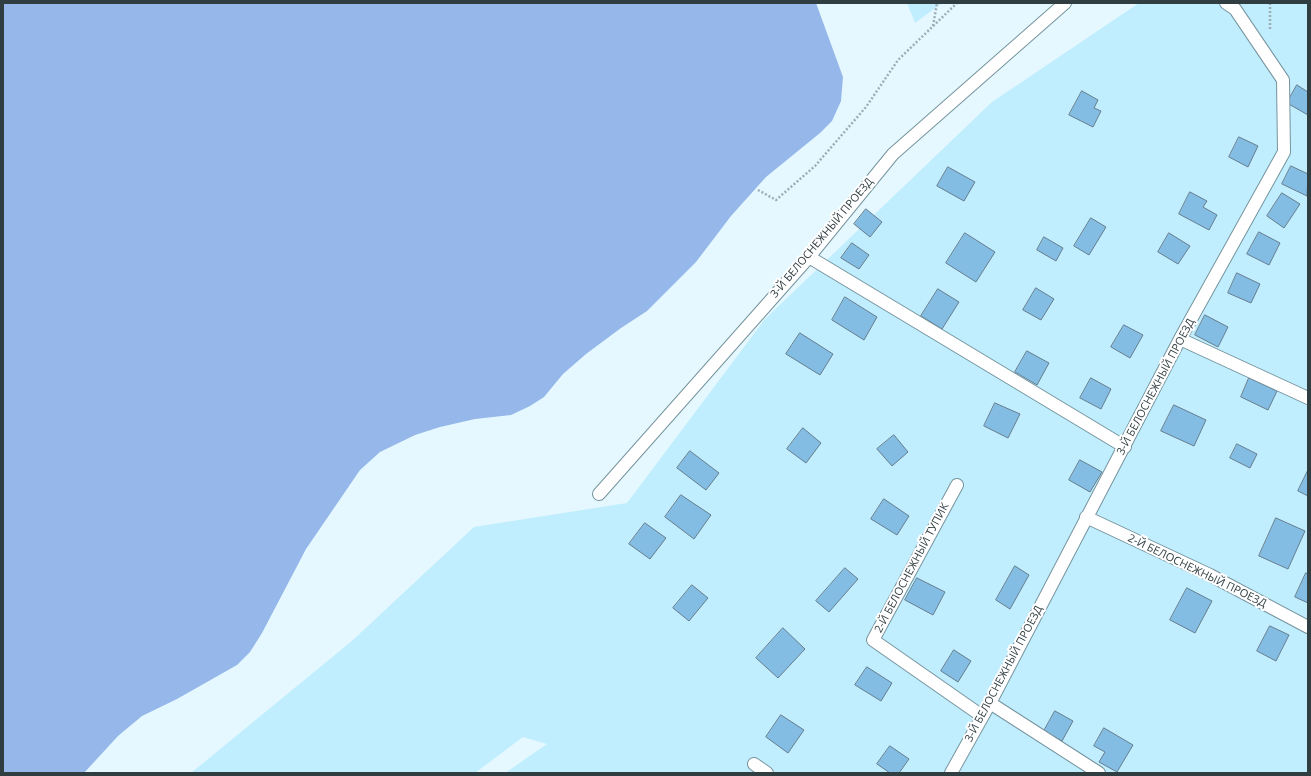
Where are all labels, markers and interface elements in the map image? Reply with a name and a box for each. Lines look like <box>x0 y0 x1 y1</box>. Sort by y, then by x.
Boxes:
street label: 3-Й БЕЛОСНЕЖНЫЙ ПРОЕЗД <box>768 175 876 301</box>
street label: 3-Й БЕЛОСНЕЖНЫЙ ПРОЕЗД <box>1114 317 1198 457</box>
street label: 2-Й БЕЛОСНЕЖНЫЙ ТУПИК <box>872 501 952 635</box>
street label: 2-Й БЕЛОСНЕЖНЫЙ ПРОЕЗД <box>1126 532 1268 610</box>
street label: 3-Й БЕЛОСНЕЖНЫЙ ПРОЕЗД <box>962 604 1046 744</box>

